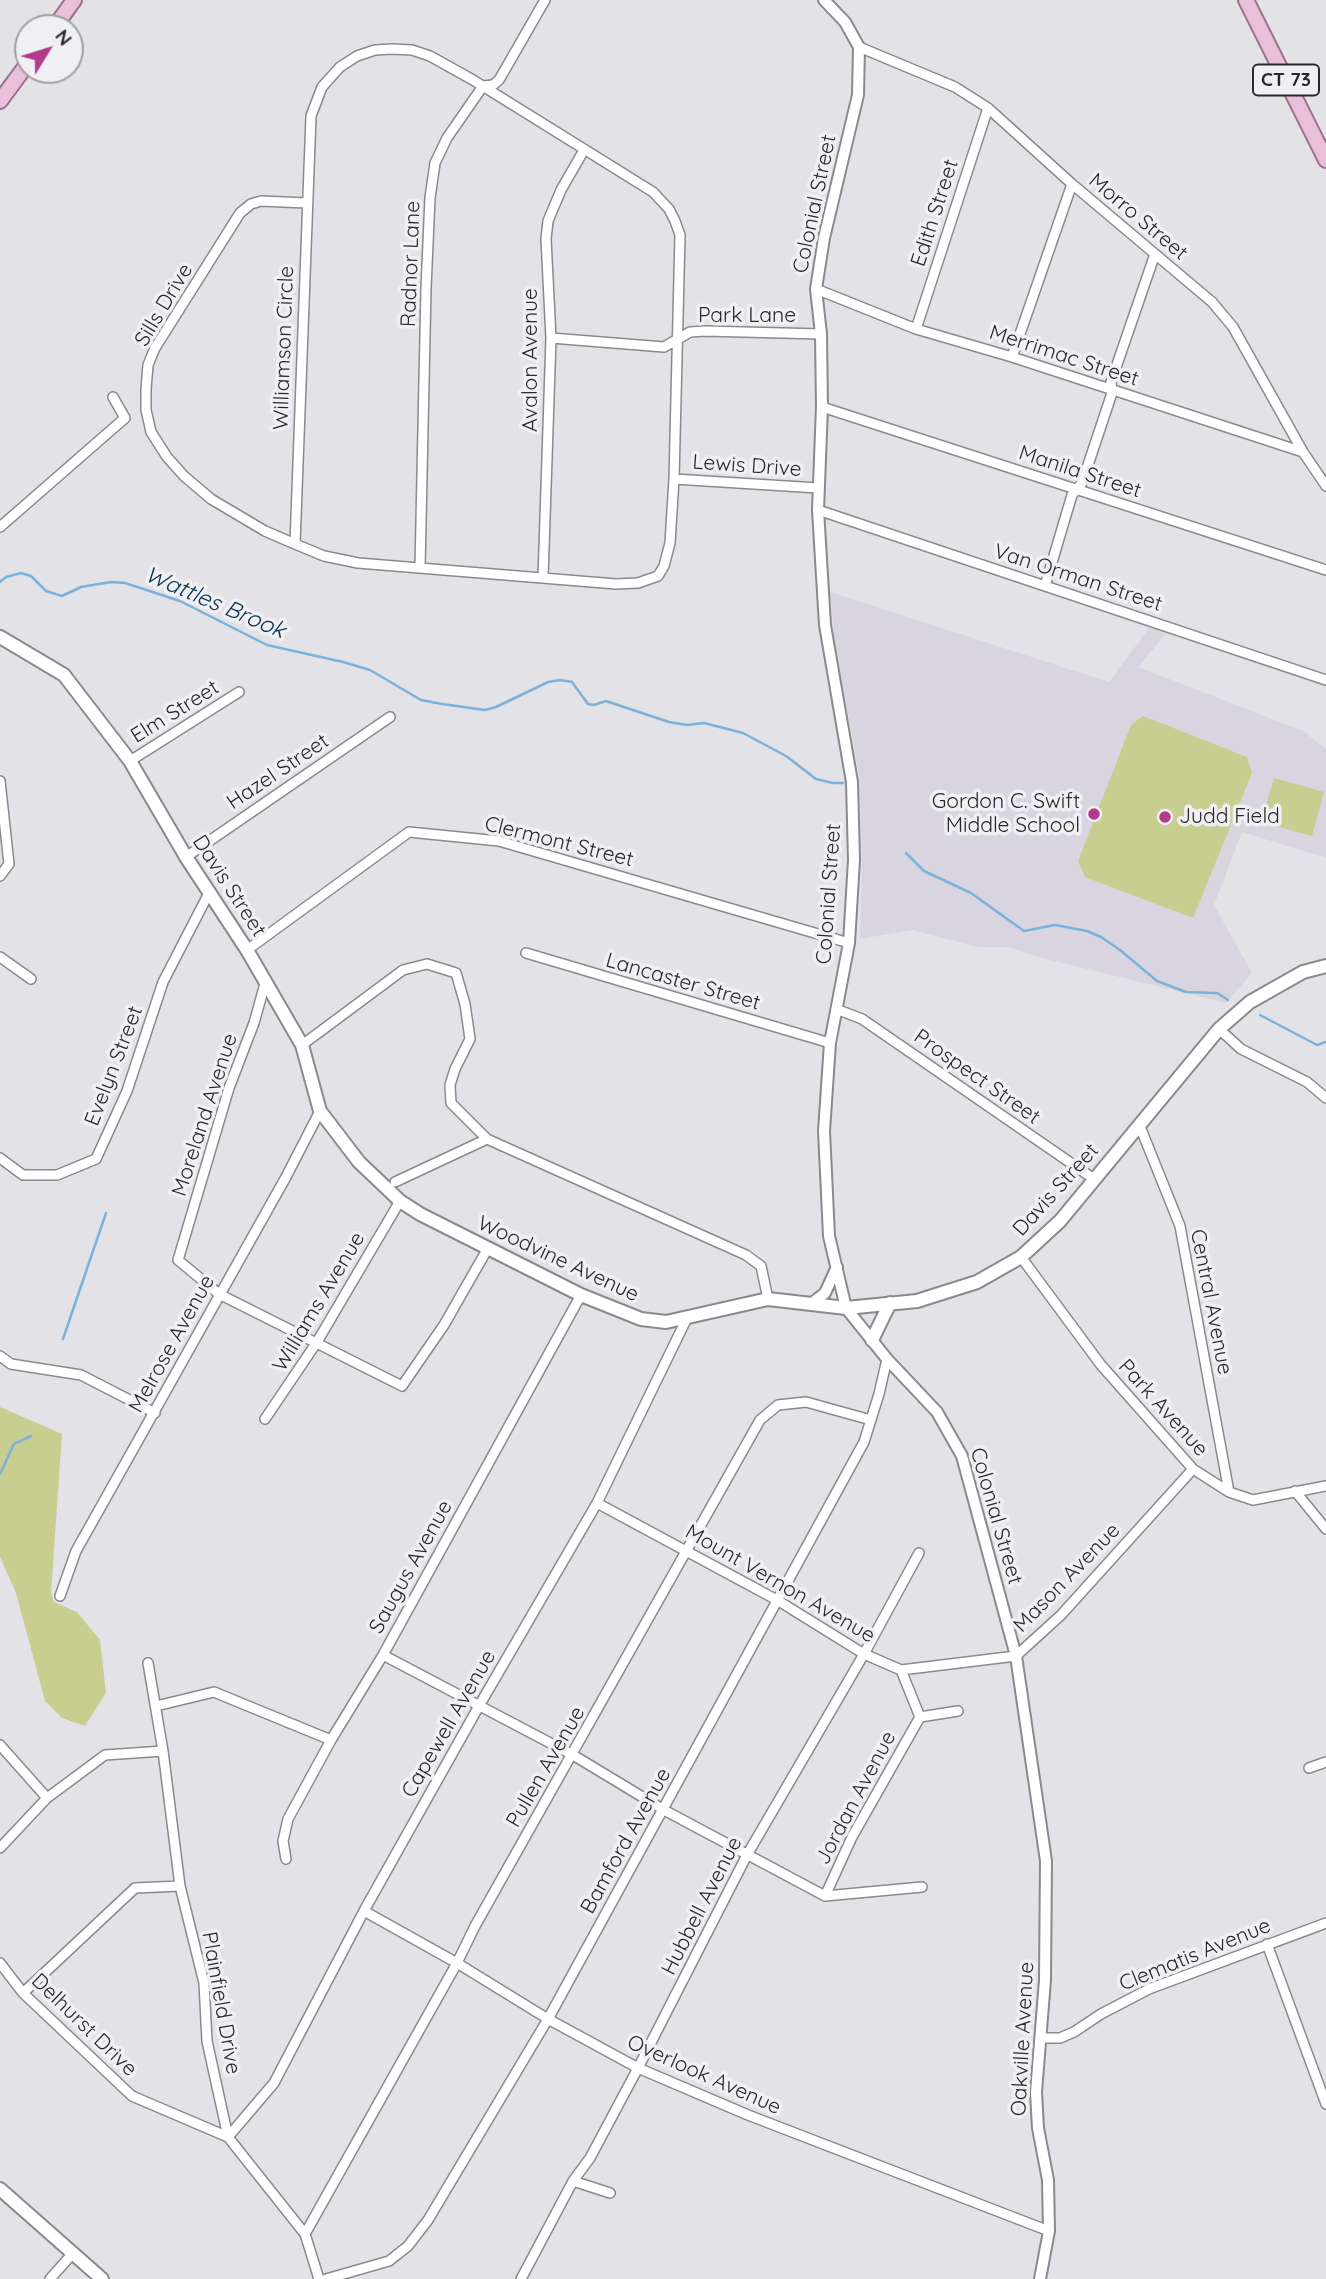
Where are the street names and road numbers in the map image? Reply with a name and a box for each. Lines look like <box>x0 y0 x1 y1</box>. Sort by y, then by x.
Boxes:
road number: CT 73 <box>1253 64 1319 96</box>
street label: Colonial Street <box>788 132 842 276</box>
street label: Edith Street <box>906 156 964 270</box>
street label: Morro Street <box>1083 168 1193 266</box>
street label: Radnor Lane <box>396 201 426 327</box>
street label: Sills Drive <box>129 259 199 351</box>
street label: Williamson Circle <box>269 265 299 431</box>
street label: Avalon Avenue <box>518 288 544 432</box>
street label: Park Lane <box>698 303 796 329</box>
street label: Merrimac Street <box>986 320 1142 392</box>
street label: Manila Street <box>1016 440 1144 504</box>
street label: Lewis Drive <box>692 450 802 482</box>
street label: Van Orman Street <box>991 539 1165 617</box>
street label: Elm Street <box>126 675 224 749</box>
street label: Hazel Street <box>222 729 334 815</box>
street label: Clermont Street <box>482 811 636 873</box>
street label: Colonial Street <box>812 823 846 965</box>
street label: Davis Street <box>187 830 271 942</box>
street label: Lancaster Street <box>603 948 763 1016</box>
street label: Evelyn Street <box>80 1003 148 1129</box>
street label: Prospect Street <box>909 1024 1045 1130</box>
street label: Moreland Avenue <box>167 1030 243 1200</box>
street label: Davis Street <box>1008 1138 1104 1242</box>
street label: Woodvine Avenue <box>473 1211 643 1307</box>
street label: Central Avenue <box>1185 1227 1237 1377</box>
street label: Williams Avenue <box>267 1228 371 1376</box>
street label: Melrose Avenue <box>124 1271 220 1417</box>
street label: Park Avenue <box>1113 1354 1213 1462</box>
street label: Colonial Street <box>964 1445 1028 1587</box>
street label: Saugus Avenue <box>364 1496 458 1638</box>
street label: Mason Avenue <box>1009 1518 1125 1638</box>
street label: Mount Vernon Avenue <box>681 1519 879 1649</box>
street label: Capewell Avenue <box>397 1646 501 1802</box>
street label: Pullen Avenue <box>501 1702 591 1832</box>
street label: Jordan Avenue <box>810 1727 902 1869</box>
street label: Bamford Avenue <box>575 1764 677 1918</box>
street label: Hubbell Avenue <box>656 1833 748 1979</box>
street label: Clematis Avenue <box>1116 1913 1274 1997</box>
street label: Plainfield Drive <box>196 1930 246 2076</box>
street label: Oakville Avenue <box>1006 1961 1040 2117</box>
street label: Delhurst Drive <box>26 1968 142 2082</box>
street label: Overlook Avenue <box>623 2030 785 2120</box>

